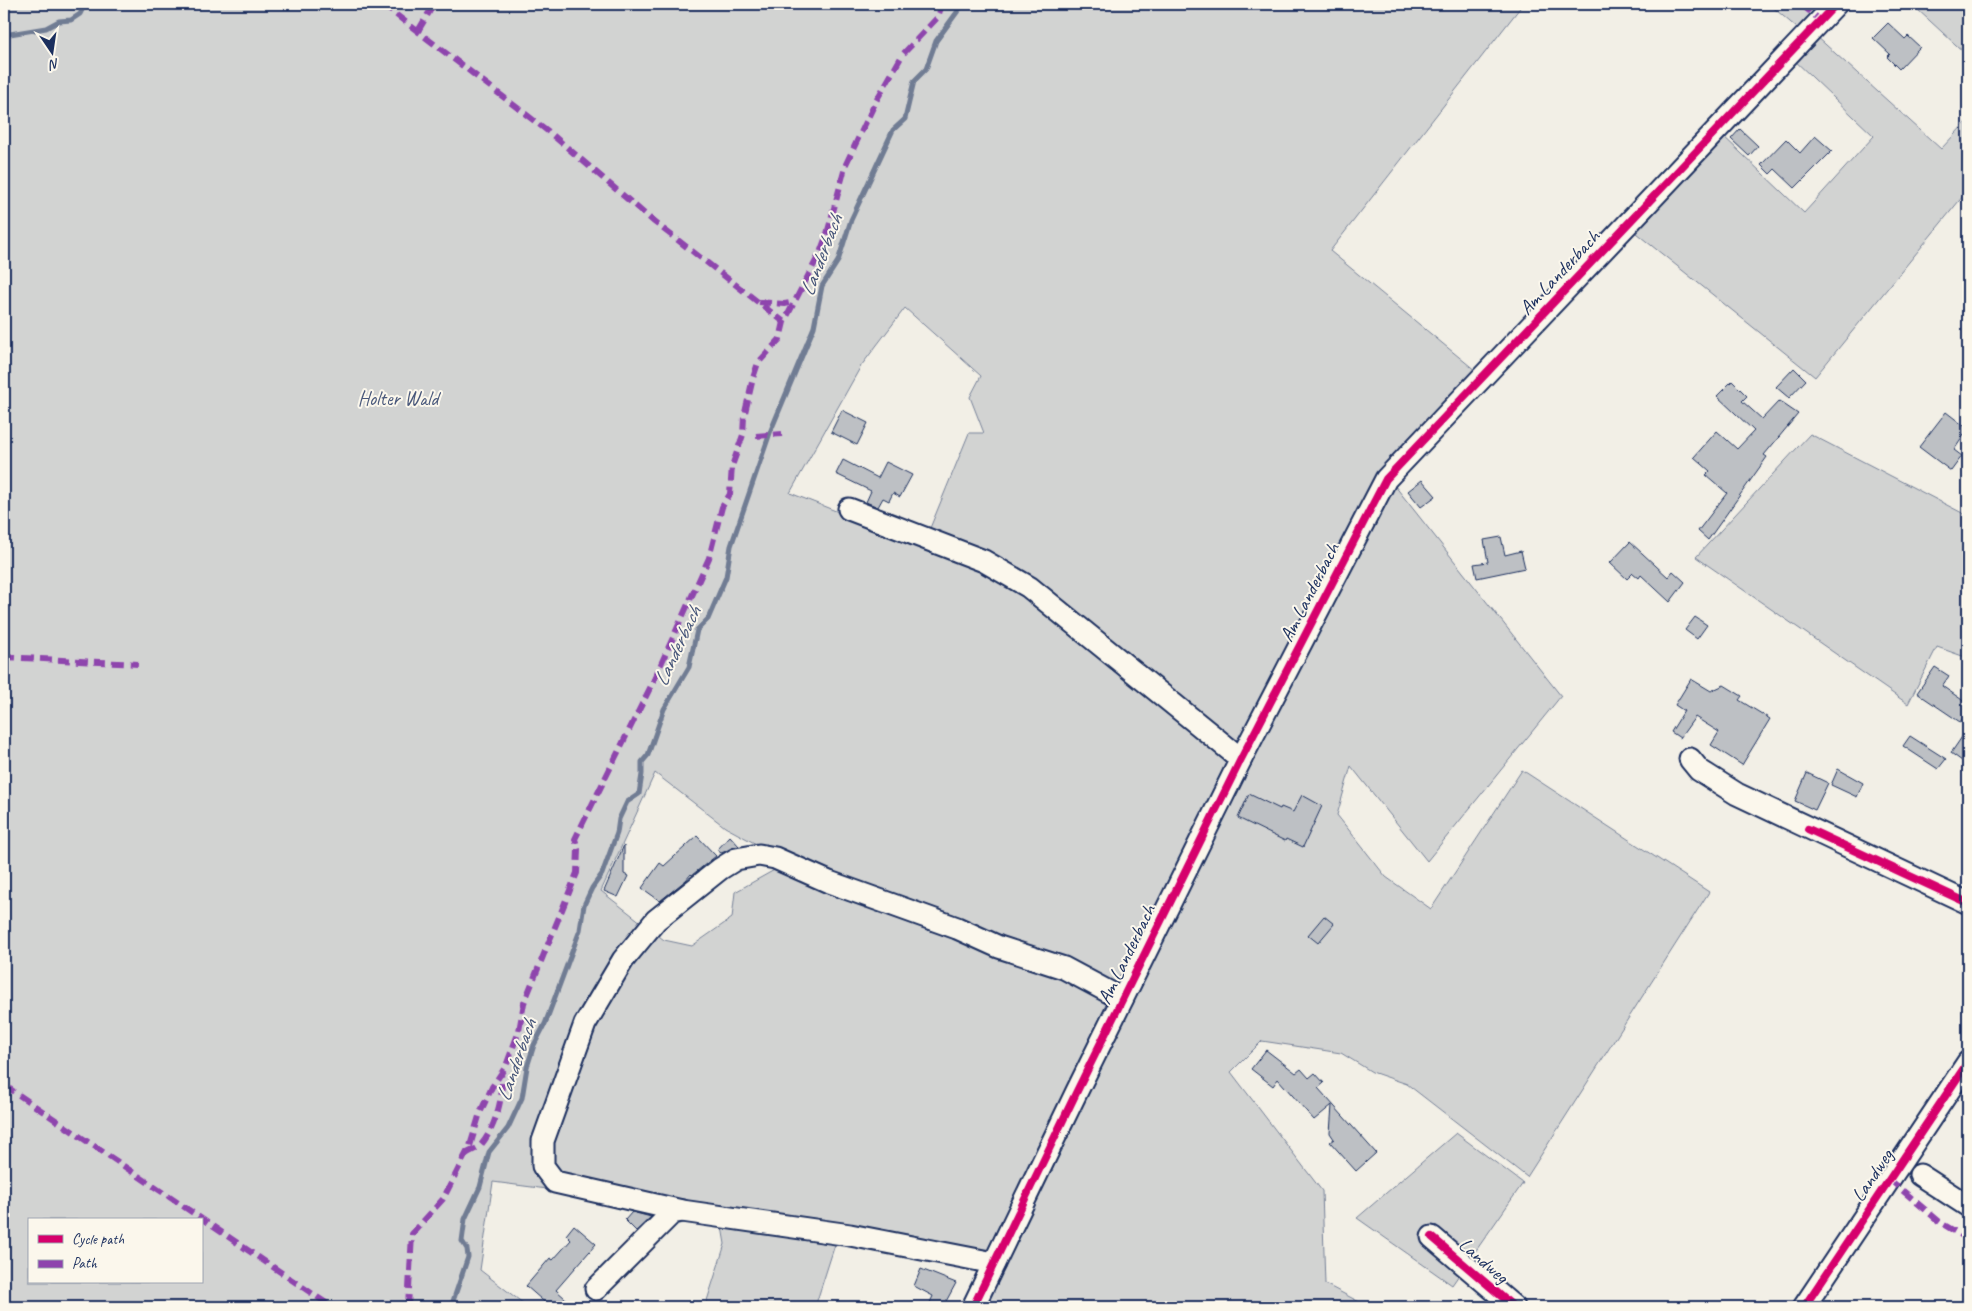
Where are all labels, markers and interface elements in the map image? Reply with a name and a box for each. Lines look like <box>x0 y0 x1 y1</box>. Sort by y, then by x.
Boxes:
north arrow <box>28 28 78 78</box>
text: N <box>46 55 61 74</box>
water label: Landerbach <box>794 209 849 299</box>
street label: Am Landerbach <box>1514 223 1606 320</box>
park label: Holter Wald <box>358 386 441 411</box>
street label: Am Landerbach <box>1274 537 1346 646</box>
water label: Landerbach <box>647 601 707 690</box>
street label: Am Landerbach <box>1092 899 1162 1008</box>
water label: Landerbach <box>490 1014 543 1104</box>
street label: Landweg <box>1846 1143 1900 1206</box>
legend <box>28 1218 202 1284</box>
text: Cycle path <box>72 1230 124 1249</box>
street label: Landweg <box>1454 1232 1514 1289</box>
text: Path <box>72 1254 98 1273</box>

